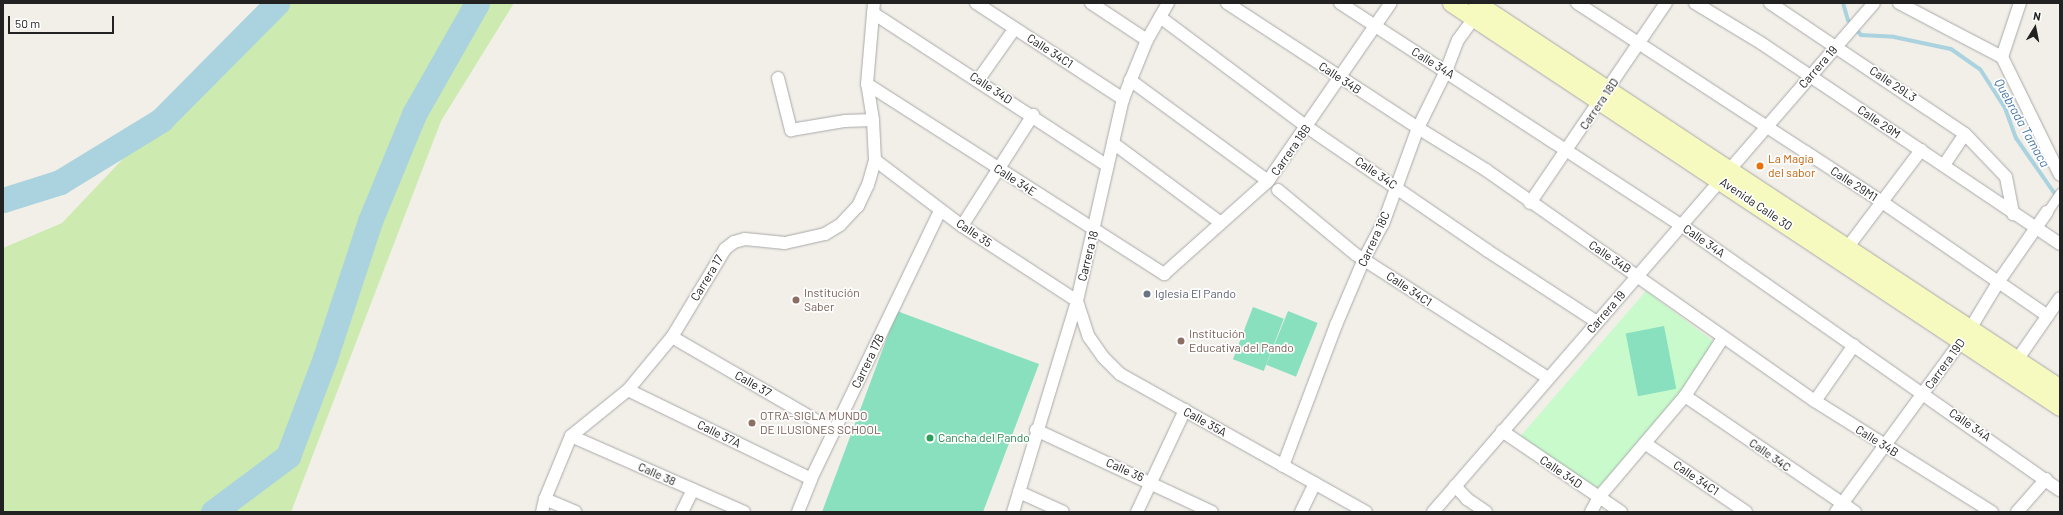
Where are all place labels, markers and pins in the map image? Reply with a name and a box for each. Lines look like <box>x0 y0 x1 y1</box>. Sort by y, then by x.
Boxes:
place label: La Magia del sabor <box>1768 152 1815 180</box>
marker: La Magia del sabor <box>1755 161 1765 171</box>
place label: Institución Saber <box>804 286 860 314</box>
place label: Iglesia El Pando <box>1155 287 1236 301</box>
marker: Iglesia El Pando <box>1142 289 1152 299</box>
marker: Institución Saber <box>791 295 801 305</box>
place label: Institución Educativa del Pando <box>1189 327 1294 355</box>
marker: Institución Educativa del Pando <box>1176 336 1186 346</box>
place label: OTRA-SIGLA MUNDO DE ILUSIONES SCHOOL <box>760 409 881 437</box>
marker: OTRA-SIGLA MUNDO DE ILUSIONES SCHOOL <box>747 418 757 428</box>
place label: Cancha del Pando <box>938 431 1030 445</box>
marker: Cancha del Pando <box>925 433 935 443</box>

